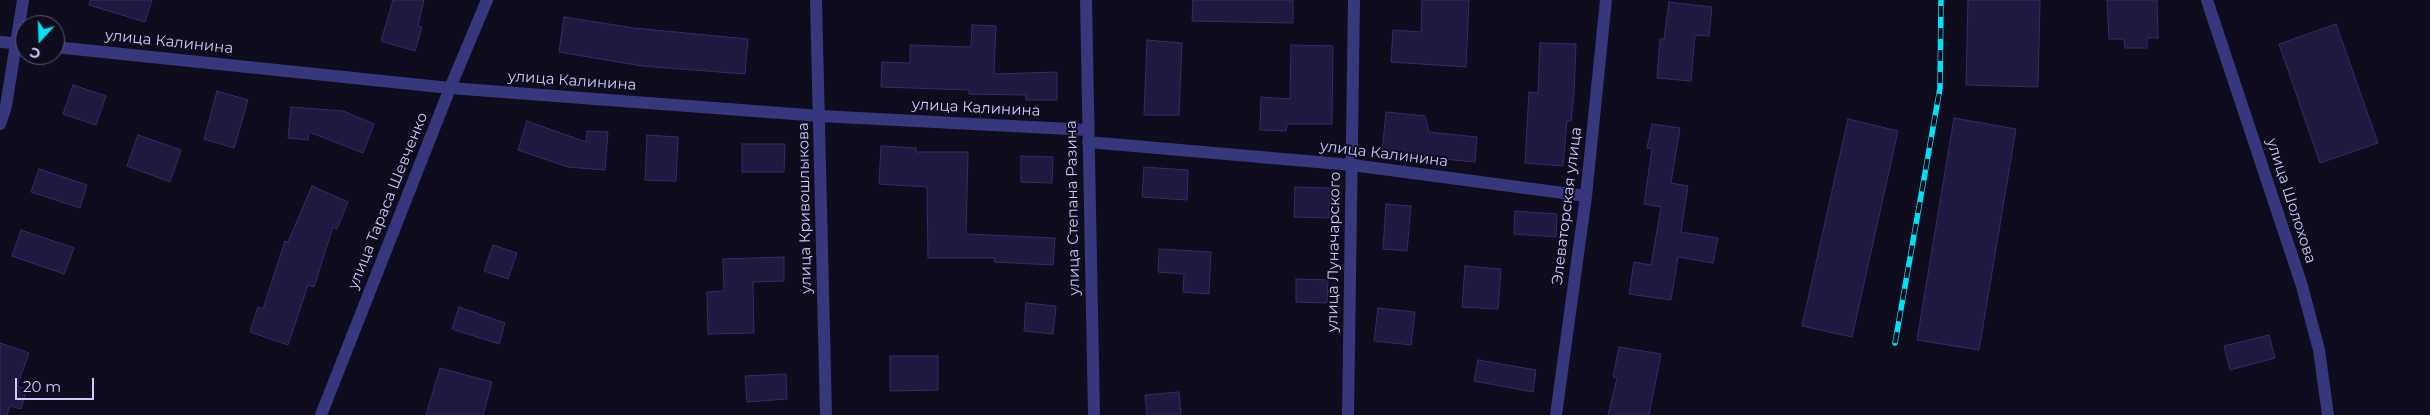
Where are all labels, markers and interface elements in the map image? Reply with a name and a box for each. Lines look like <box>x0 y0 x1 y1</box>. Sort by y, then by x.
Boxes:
north arrow <box>15 15 65 65</box>
street label: улица Калинина <box>104 26 234 58</box>
text: С <box>27 43 43 63</box>
street label: улица Калинина <box>507 68 637 94</box>
street label: улица Калинина <box>911 96 1041 120</box>
street label: улица Тараса Шевченко <box>344 110 432 292</box>
street label: улица Степана Разина <box>1062 120 1084 296</box>
street label: улица Кривошлыкова <box>795 122 815 294</box>
street label: Элеваторская улица <box>1548 126 1586 286</box>
street label: улица Шолохова <box>2262 136 2320 266</box>
street label: улица Калинина <box>1319 137 1449 171</box>
street label: улица Луначарского <box>1324 172 1344 332</box>
scale bar <box>18 368 96 400</box>
text: 20 m <box>23 377 61 396</box>

